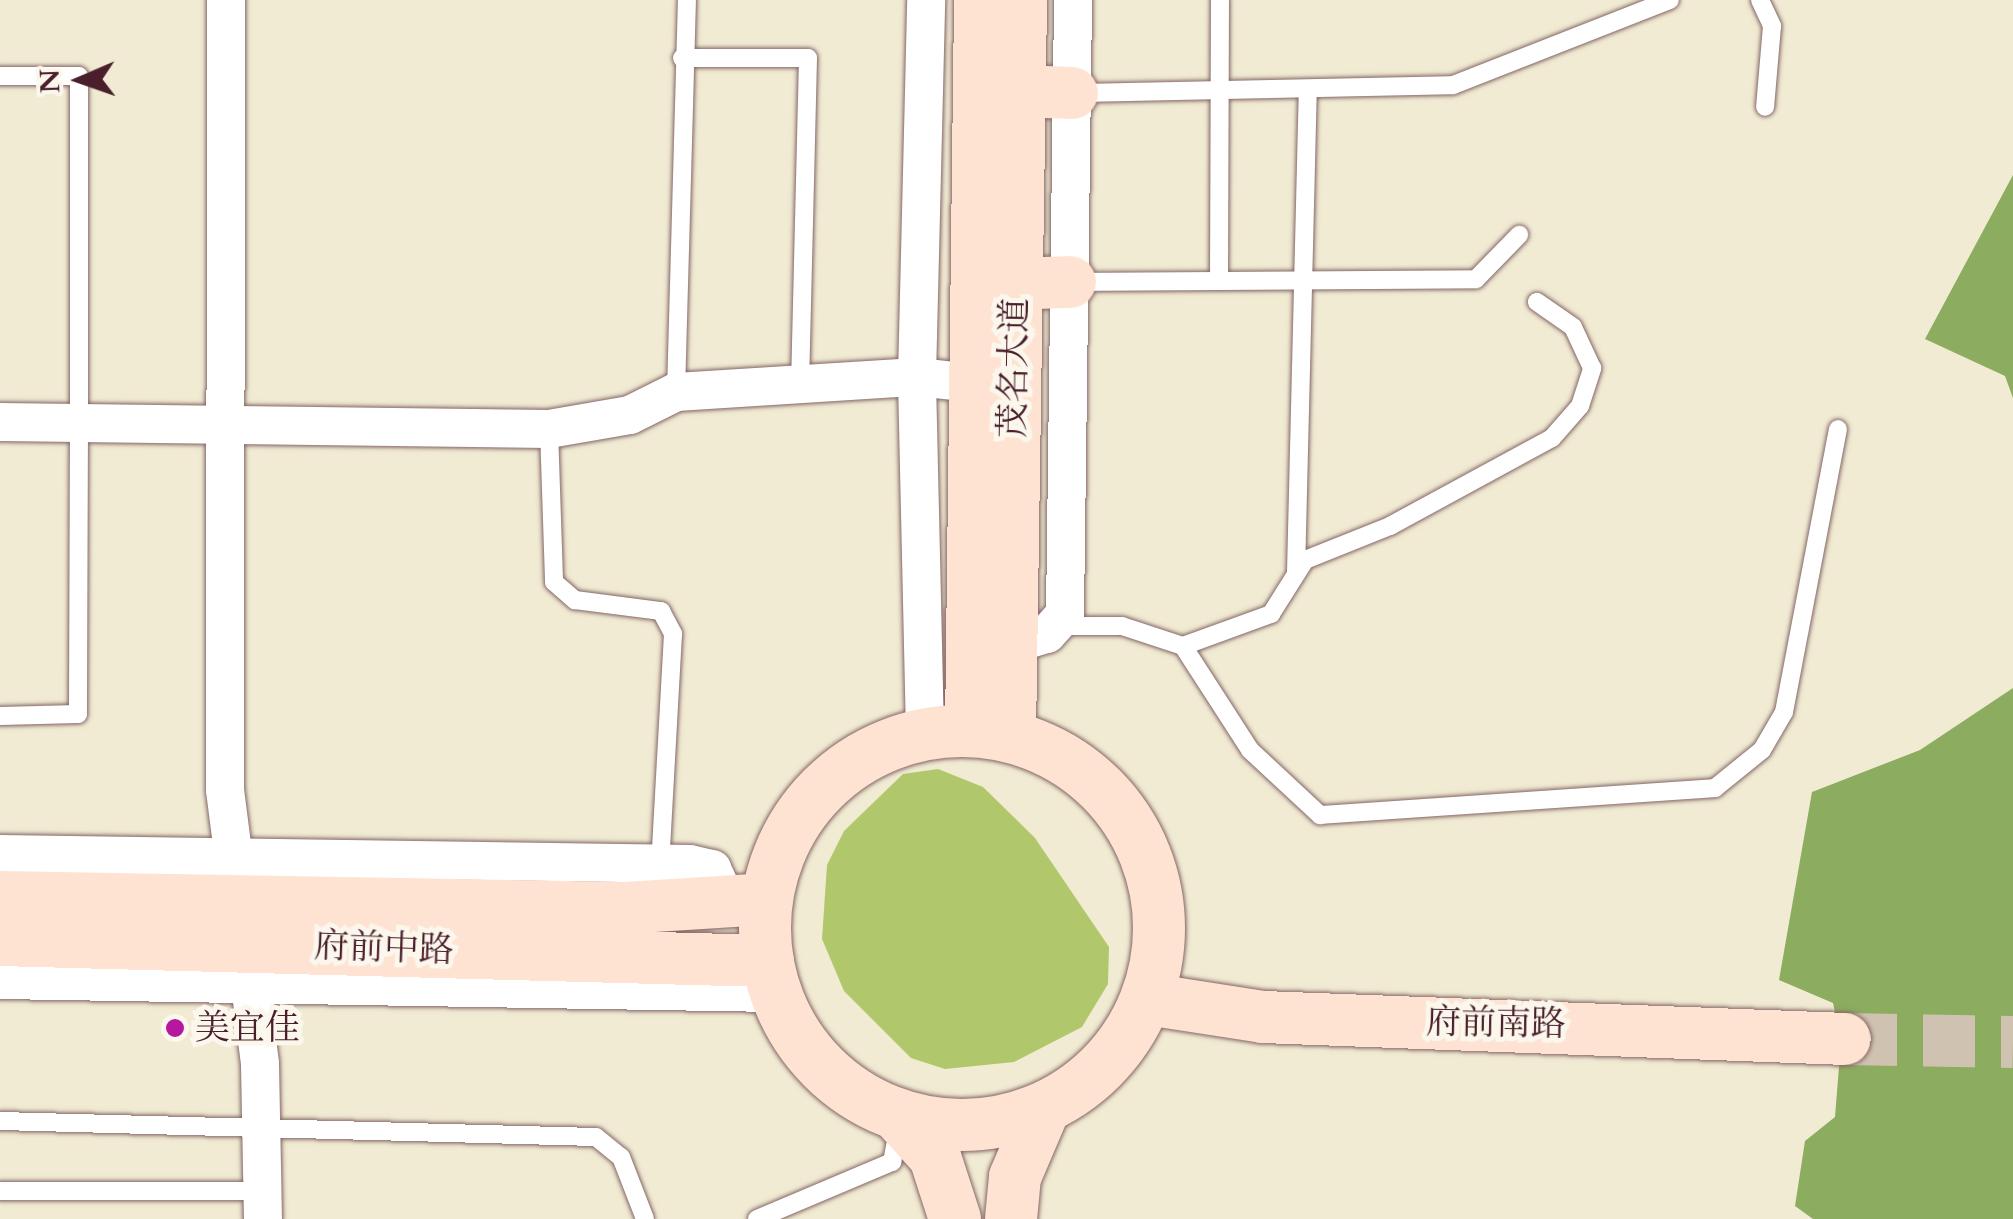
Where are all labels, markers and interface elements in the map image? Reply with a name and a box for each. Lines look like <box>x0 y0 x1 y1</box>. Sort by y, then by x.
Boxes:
north arrow <box>30 30 130 130</box>
text: N <box>31 68 69 94</box>
street label: 茂名大道 <box>992 298 1036 438</box>
street label: 府前中路 <box>313 925 455 971</box>
street label: 府前南路 <box>1426 1001 1566 1045</box>
place label: 美宜佳 <box>195 1007 300 1049</box>
marker: 美宜佳 <box>164 1017 186 1039</box>

